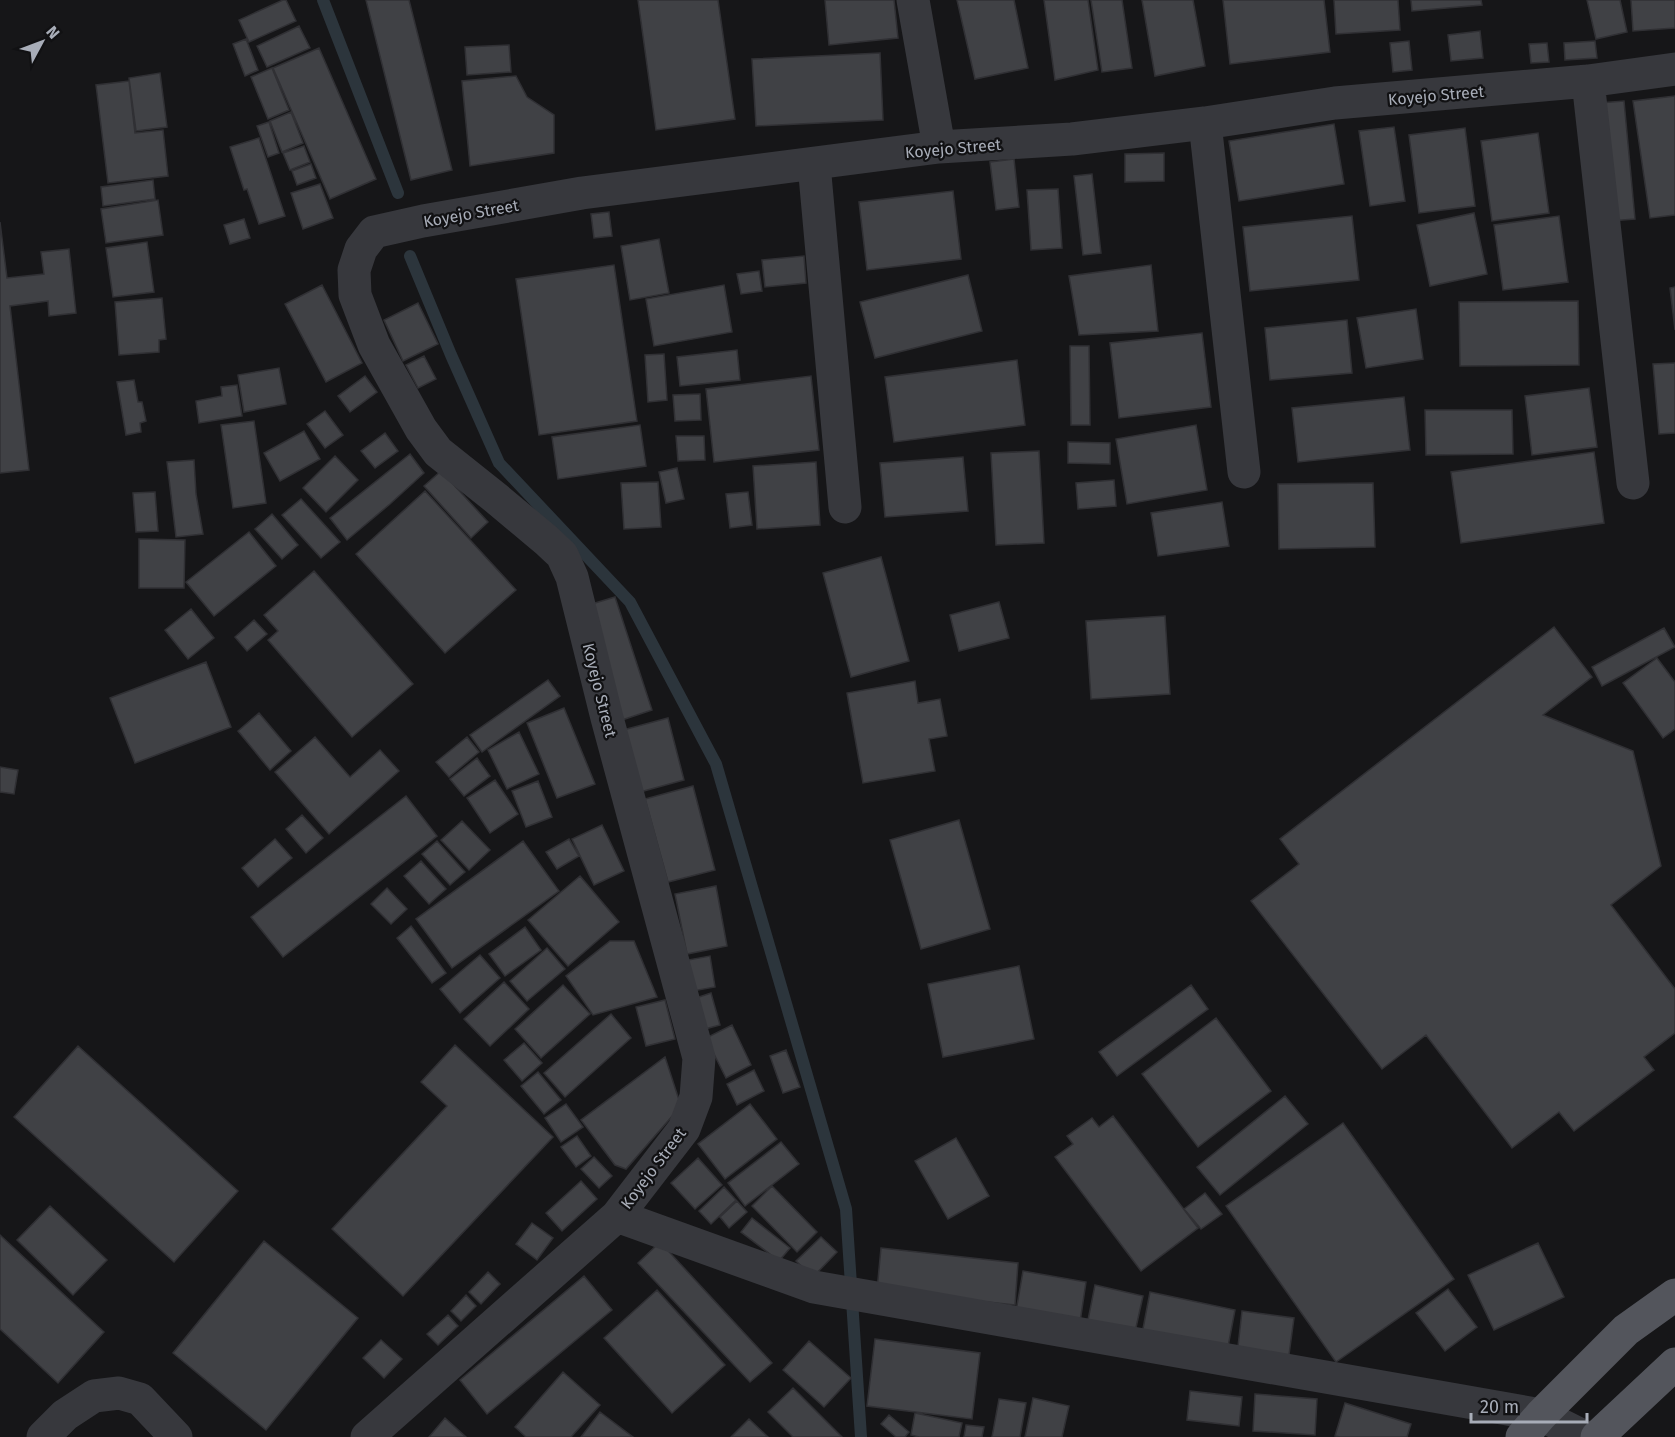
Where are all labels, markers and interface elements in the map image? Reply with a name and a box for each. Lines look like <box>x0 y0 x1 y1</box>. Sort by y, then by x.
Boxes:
north arrow <box>12 12 72 72</box>
text: N <box>42 22 64 43</box>
street label: Koyejo Street <box>1387 82 1485 109</box>
street label: Koyejo Street <box>904 135 1002 162</box>
street label: Koyejo Street <box>422 196 520 231</box>
street label: Koyejo Street <box>579 641 620 739</box>
street label: Koyejo Street <box>617 1124 690 1213</box>
scale bar <box>1471 1386 1586 1424</box>
text: 20 m <box>1480 1396 1519 1418</box>

